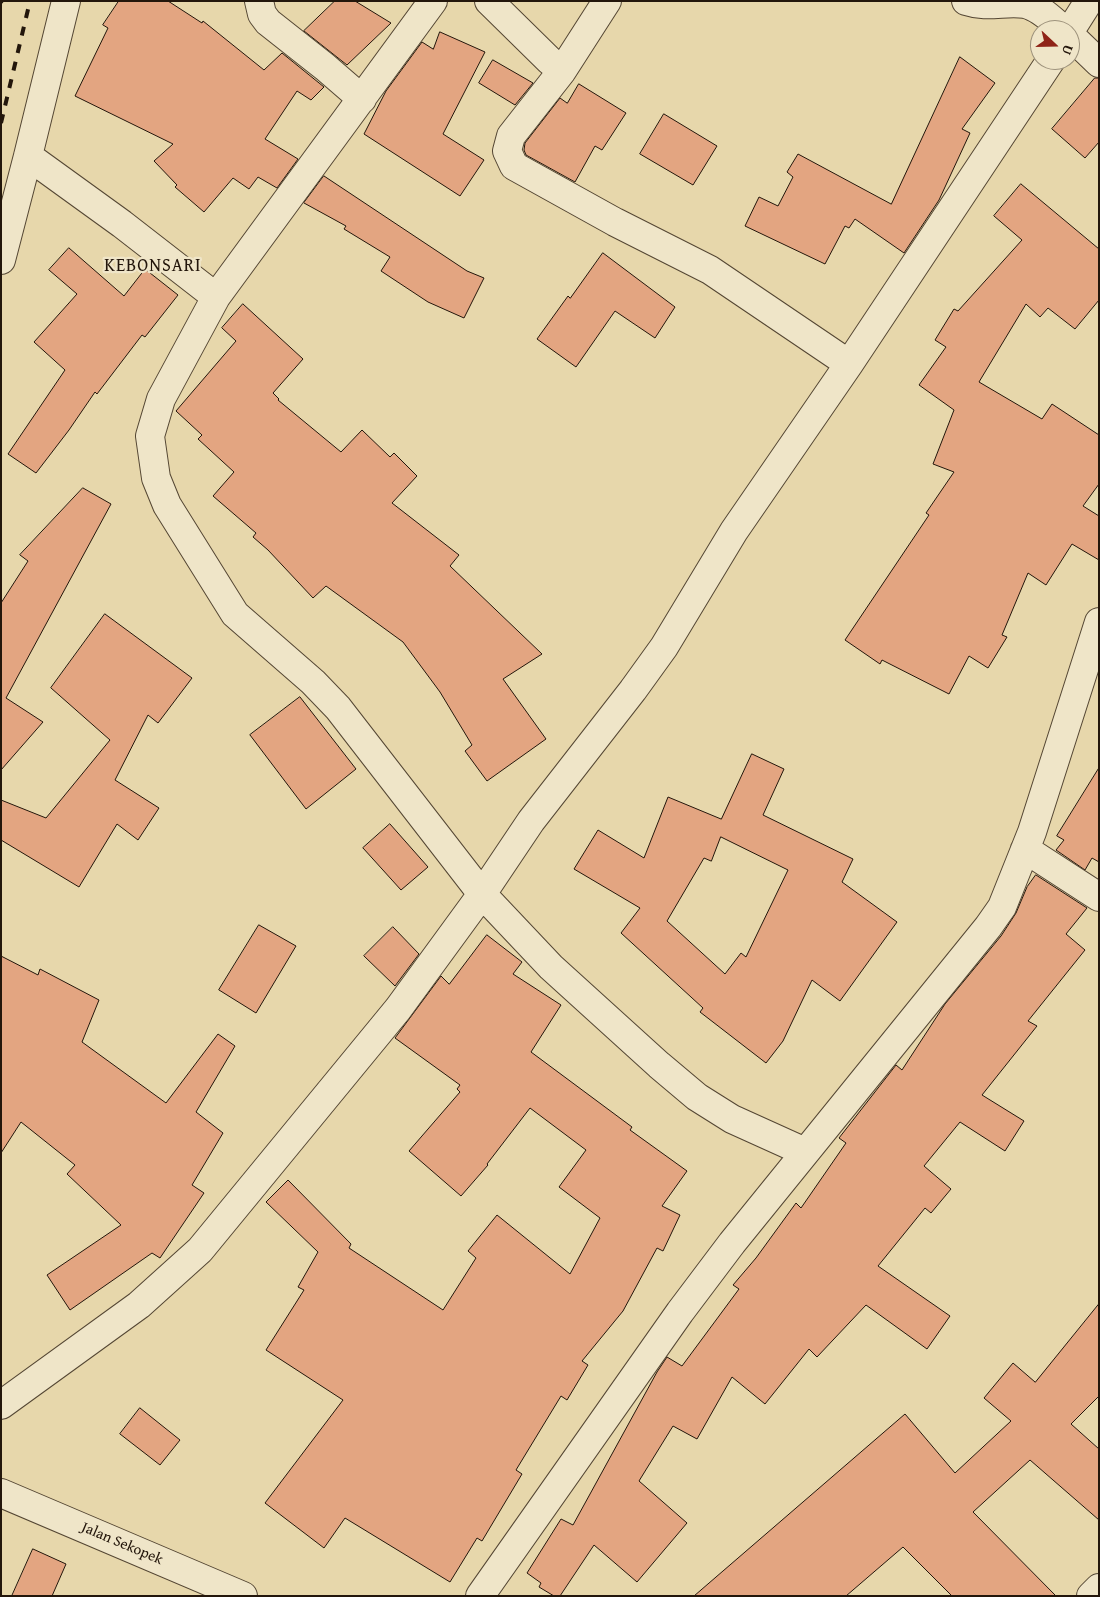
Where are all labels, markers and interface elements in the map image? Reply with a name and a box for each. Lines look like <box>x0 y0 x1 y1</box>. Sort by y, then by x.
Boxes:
north arrow <box>1030 20 1080 70</box>
text: U <box>1057 42 1079 58</box>
district label: KEBONSARI <box>103 255 203 277</box>
street label: Jalan Sekopek <box>78 1519 166 1569</box>

